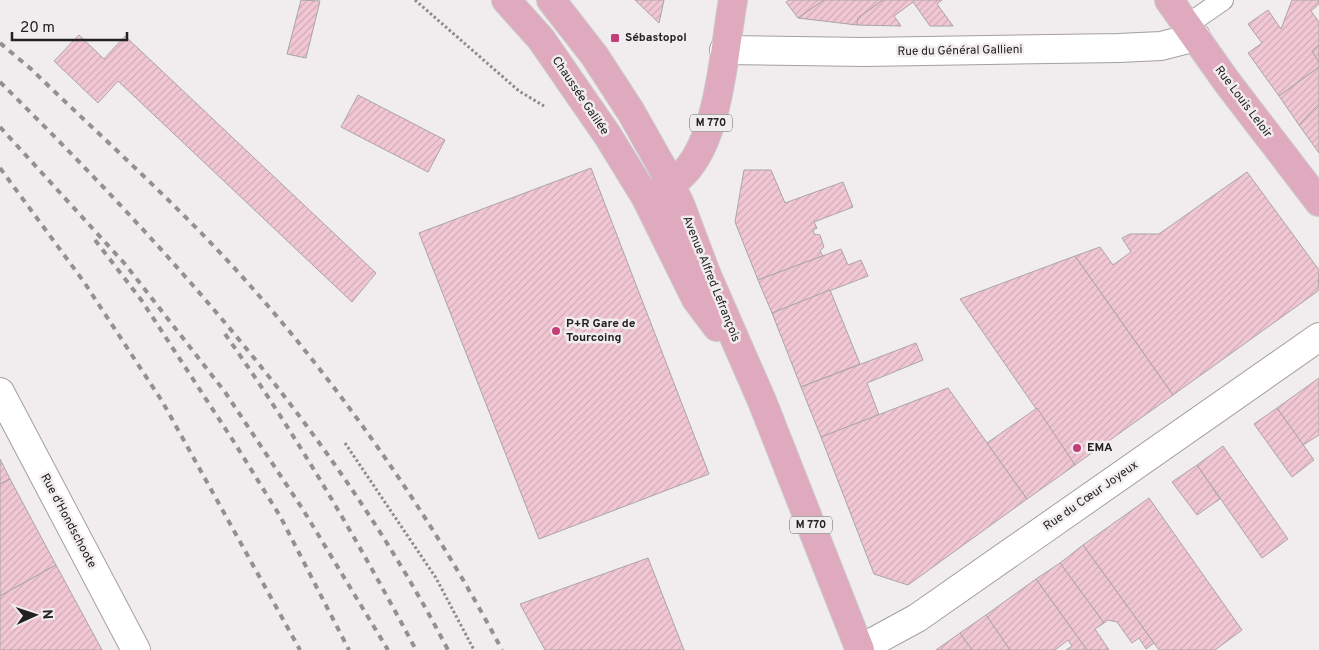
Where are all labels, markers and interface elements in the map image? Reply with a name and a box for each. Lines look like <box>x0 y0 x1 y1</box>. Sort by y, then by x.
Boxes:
scale bar <box>12 10 128 42</box>
text: 20 m <box>20 19 55 38</box>
place label: Sébastopol <box>625 30 687 46</box>
marker: Sébastopol <box>609 32 621 44</box>
street label: Rue du Général Gallieni <box>897 42 1023 60</box>
street label: Chaussée Galilée <box>548 54 612 138</box>
street label: Rue Louis Leloir <box>1211 63 1276 141</box>
road number: M 770 <box>690 115 732 132</box>
street label: Avenue Alfred Lefrançois <box>678 214 744 344</box>
place label: P+R Gare de Tourcoing <box>566 316 636 346</box>
marker: P+R Gare de Tourcoing <box>550 325 562 337</box>
place label: EMA <box>1087 440 1113 456</box>
marker: EMA <box>1071 442 1083 454</box>
street label: Rue du Cœur Joyeux <box>1041 457 1141 535</box>
street label: Rue d'Hondschoote <box>36 471 100 571</box>
road number: M 770 <box>790 516 832 534</box>
north arrow <box>10 590 60 640</box>
text: N <box>38 609 55 620</box>

